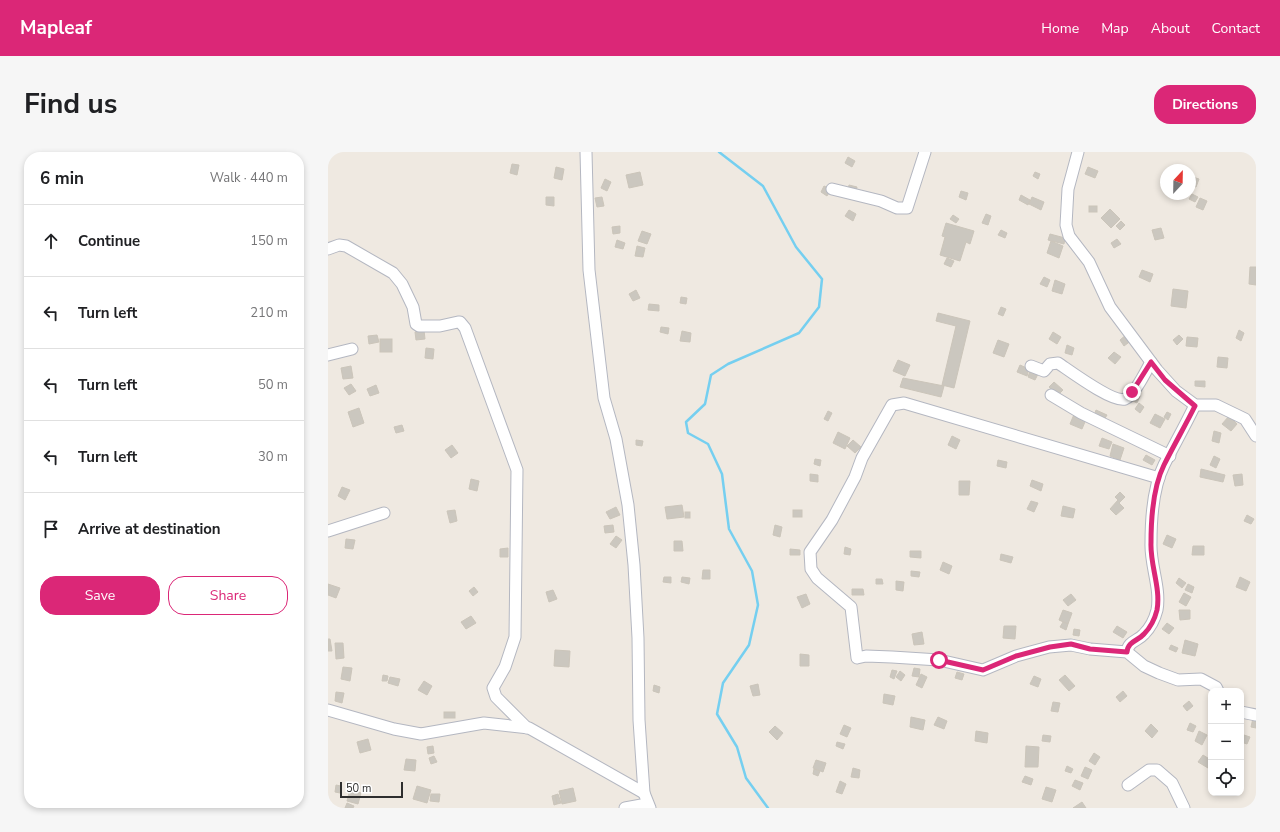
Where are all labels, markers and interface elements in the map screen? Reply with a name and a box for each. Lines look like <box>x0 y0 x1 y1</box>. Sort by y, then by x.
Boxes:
text: Mapleaf <box>20 15 92 41</box>
text: Home <box>1041 19 1079 38</box>
text: Map <box>1101 19 1129 38</box>
text: About <box>1151 19 1190 38</box>
text: Contact <box>1212 19 1260 38</box>
text: Find us <box>24 85 118 123</box>
button: Directions <box>1154 85 1256 124</box>
north arrow <box>1160 164 1196 200</box>
text: 6 min <box>40 167 84 190</box>
text: Walk · 440 m <box>210 169 288 187</box>
icon: ahead <box>40 230 62 252</box>
text: Continue <box>78 231 140 251</box>
text: 150 m <box>250 232 288 250</box>
icon: left <box>40 302 62 324</box>
text: Turn left <box>78 303 137 323</box>
text: 210 m <box>250 304 288 322</box>
icon: left <box>40 374 62 396</box>
text: Turn left <box>78 375 137 395</box>
text: 50 m <box>258 376 288 394</box>
route end <box>1123 383 1141 401</box>
icon: left <box>40 446 62 468</box>
text: Turn left <box>78 447 137 467</box>
text: 30 m <box>258 448 288 466</box>
icon: arrive <box>40 518 62 540</box>
text: Arrive at destination <box>78 519 221 539</box>
button: Save <box>40 576 160 615</box>
button: Share <box>168 576 288 615</box>
route start <box>930 651 948 669</box>
map controls <box>1208 688 1244 796</box>
button: + <box>1208 688 1244 724</box>
button: − <box>1208 724 1244 760</box>
button: locate <box>1208 760 1244 796</box>
scale bar <box>340 780 403 799</box>
text: 50 m <box>346 781 371 796</box>

